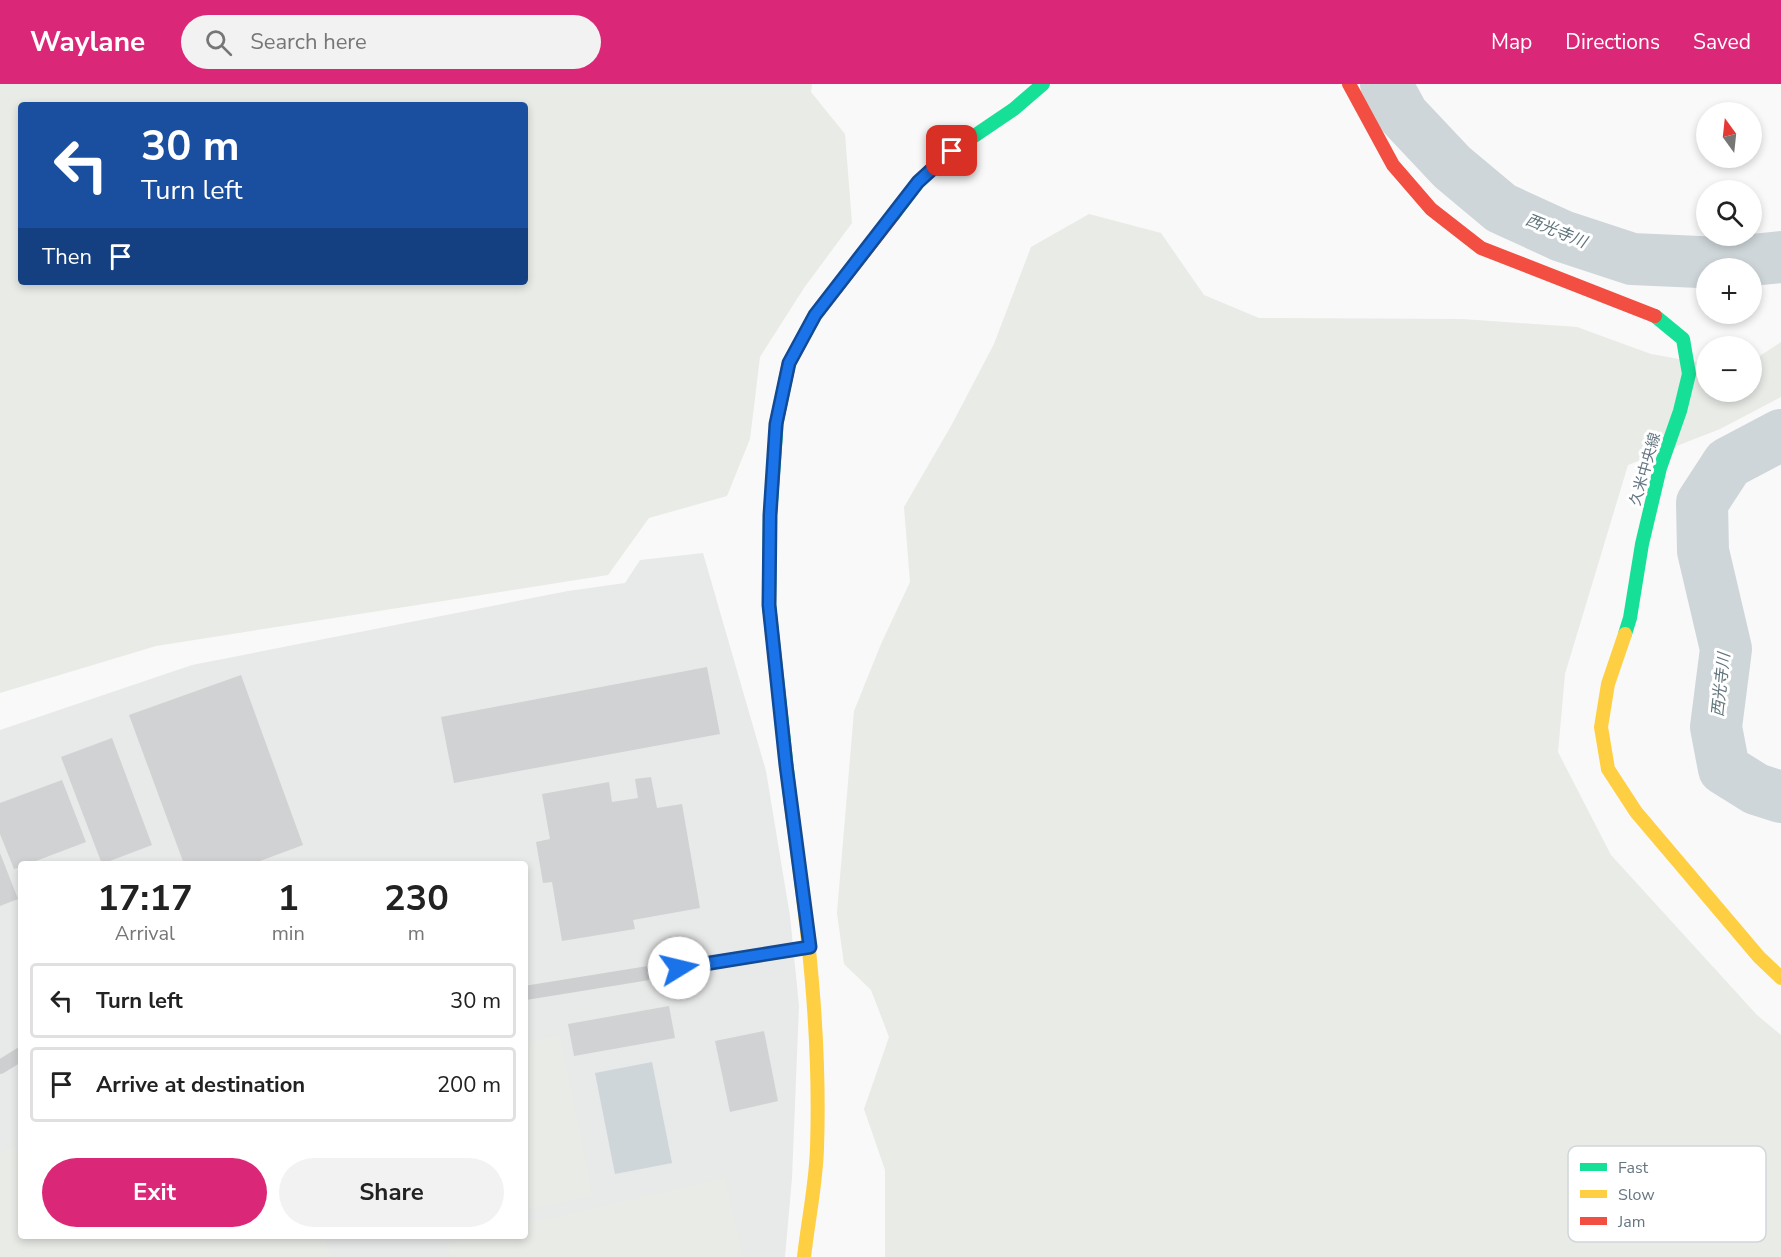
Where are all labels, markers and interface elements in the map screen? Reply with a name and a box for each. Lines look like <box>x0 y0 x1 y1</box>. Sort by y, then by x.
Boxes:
search box <box>181 15 601 69</box>
text: Waylane <box>30 23 145 61</box>
icon: search <box>202 26 235 59</box>
text: Search here <box>250 27 367 57</box>
text: Map <box>1491 28 1532 56</box>
text: Directions <box>1565 28 1660 56</box>
text: Saved <box>1693 28 1751 56</box>
north arrow <box>1696 102 1762 168</box>
map controls <box>1696 102 1762 402</box>
text: 30 m <box>141 118 240 175</box>
pin <box>926 125 977 176</box>
icon: left <box>42 126 120 204</box>
icon: arrive <box>935 134 968 167</box>
text: Turn left <box>141 172 242 209</box>
button: search <box>1696 180 1762 246</box>
water label: 西光寺川 <box>1522 209 1592 254</box>
icon: arrive <box>104 240 137 273</box>
text: Then <box>42 242 92 272</box>
button: + <box>1696 258 1762 324</box>
button: − <box>1696 336 1762 402</box>
street label: 久米中央線 <box>1625 430 1665 508</box>
water label: 西光寺川 <box>1707 650 1735 718</box>
text: 17:17 <box>97 874 193 923</box>
text: 1 <box>277 874 299 923</box>
text: 230 <box>384 874 449 923</box>
text: Arrival <box>115 920 175 947</box>
text: min <box>272 920 305 947</box>
text: m <box>408 920 425 947</box>
position arrow <box>647 936 711 1000</box>
icon: left <box>45 984 78 1017</box>
text: Turn left <box>96 986 183 1016</box>
text: 30 m <box>450 986 501 1016</box>
icon: arrive <box>45 1068 78 1101</box>
text: Arrive at destination <box>96 1070 305 1100</box>
text: 200 m <box>437 1070 501 1100</box>
legend <box>1568 1146 1766 1242</box>
text: Fast <box>1618 1157 1649 1179</box>
button: Exit <box>42 1158 267 1227</box>
button: Share <box>279 1158 504 1227</box>
text: Slow <box>1618 1184 1655 1206</box>
text: Jam <box>1617 1211 1645 1233</box>

